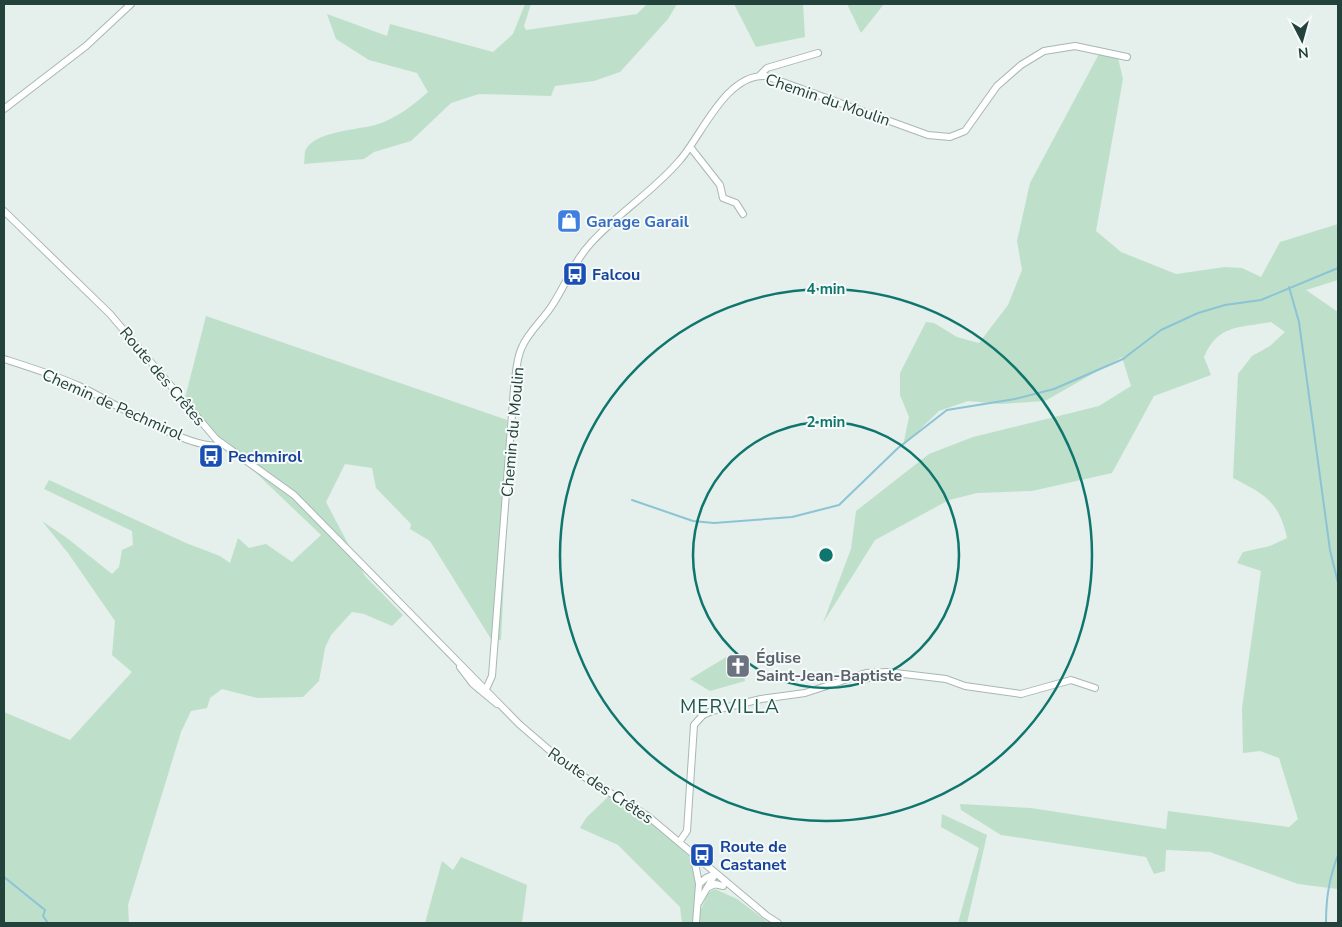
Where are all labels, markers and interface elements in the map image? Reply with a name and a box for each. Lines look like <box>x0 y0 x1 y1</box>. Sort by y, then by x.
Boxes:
north arrow <box>1277 15 1327 65</box>
text: N <box>1297 42 1310 62</box>
street label: Chemin du Moulin <box>762 68 893 132</box>
shop icon: Garage Garail <box>556 208 582 234</box>
place label: Garage Garail <box>586 211 689 233</box>
bus stop icon: Falcou <box>562 261 588 287</box>
place label: Falcou <box>592 264 640 286</box>
text: 4 min <box>807 279 845 299</box>
street label: Route des Crêtes <box>114 323 210 431</box>
street label: Chemin de Pechmirol <box>39 364 187 446</box>
street label: Chemin du Moulin <box>496 366 530 498</box>
text: 2 min <box>807 412 845 432</box>
bus stop icon: Pechmirol <box>198 443 224 469</box>
place label: Pechmirol <box>228 446 302 468</box>
centre of rings <box>817 546 835 564</box>
place label: Église Saint-Jean-Baptiste <box>756 647 903 687</box>
church icon: Église Saint-Jean-Baptiste <box>725 653 751 679</box>
district label: MERVILLA <box>680 694 780 720</box>
street label: Route des Crêtes <box>543 742 658 829</box>
place label: Route de Castanet <box>720 836 787 876</box>
bus stop icon: Route de Castanet <box>689 842 715 868</box>

